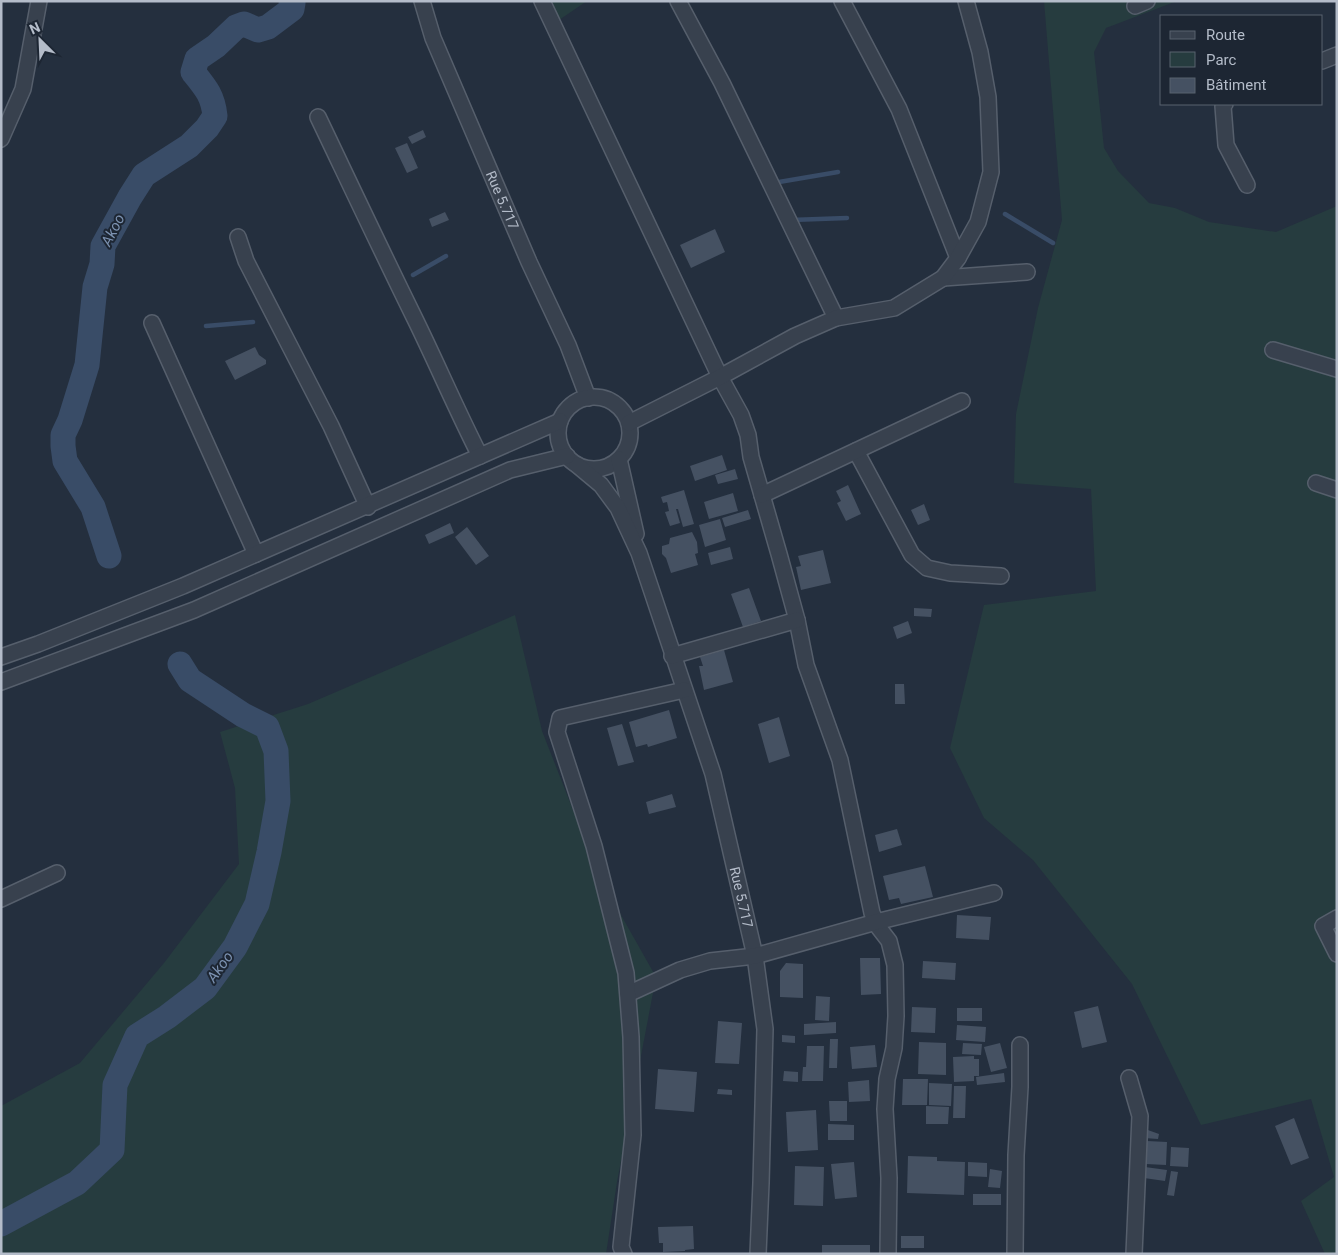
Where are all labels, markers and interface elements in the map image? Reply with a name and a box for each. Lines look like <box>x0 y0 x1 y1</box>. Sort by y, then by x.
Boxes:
north arrow <box>15 15 65 65</box>
legend <box>1160 15 1323 105</box>
text: N <box>27 19 42 37</box>
text: Route <box>1206 26 1245 44</box>
text: Parc <box>1206 51 1236 69</box>
text: Bâtiment <box>1206 76 1266 94</box>
street label: Rue 5.717 <box>483 168 522 232</box>
water label: Akoo <box>97 211 129 250</box>
street label: Rue 5.717 <box>727 865 756 930</box>
water label: Akoo <box>202 948 237 987</box>

